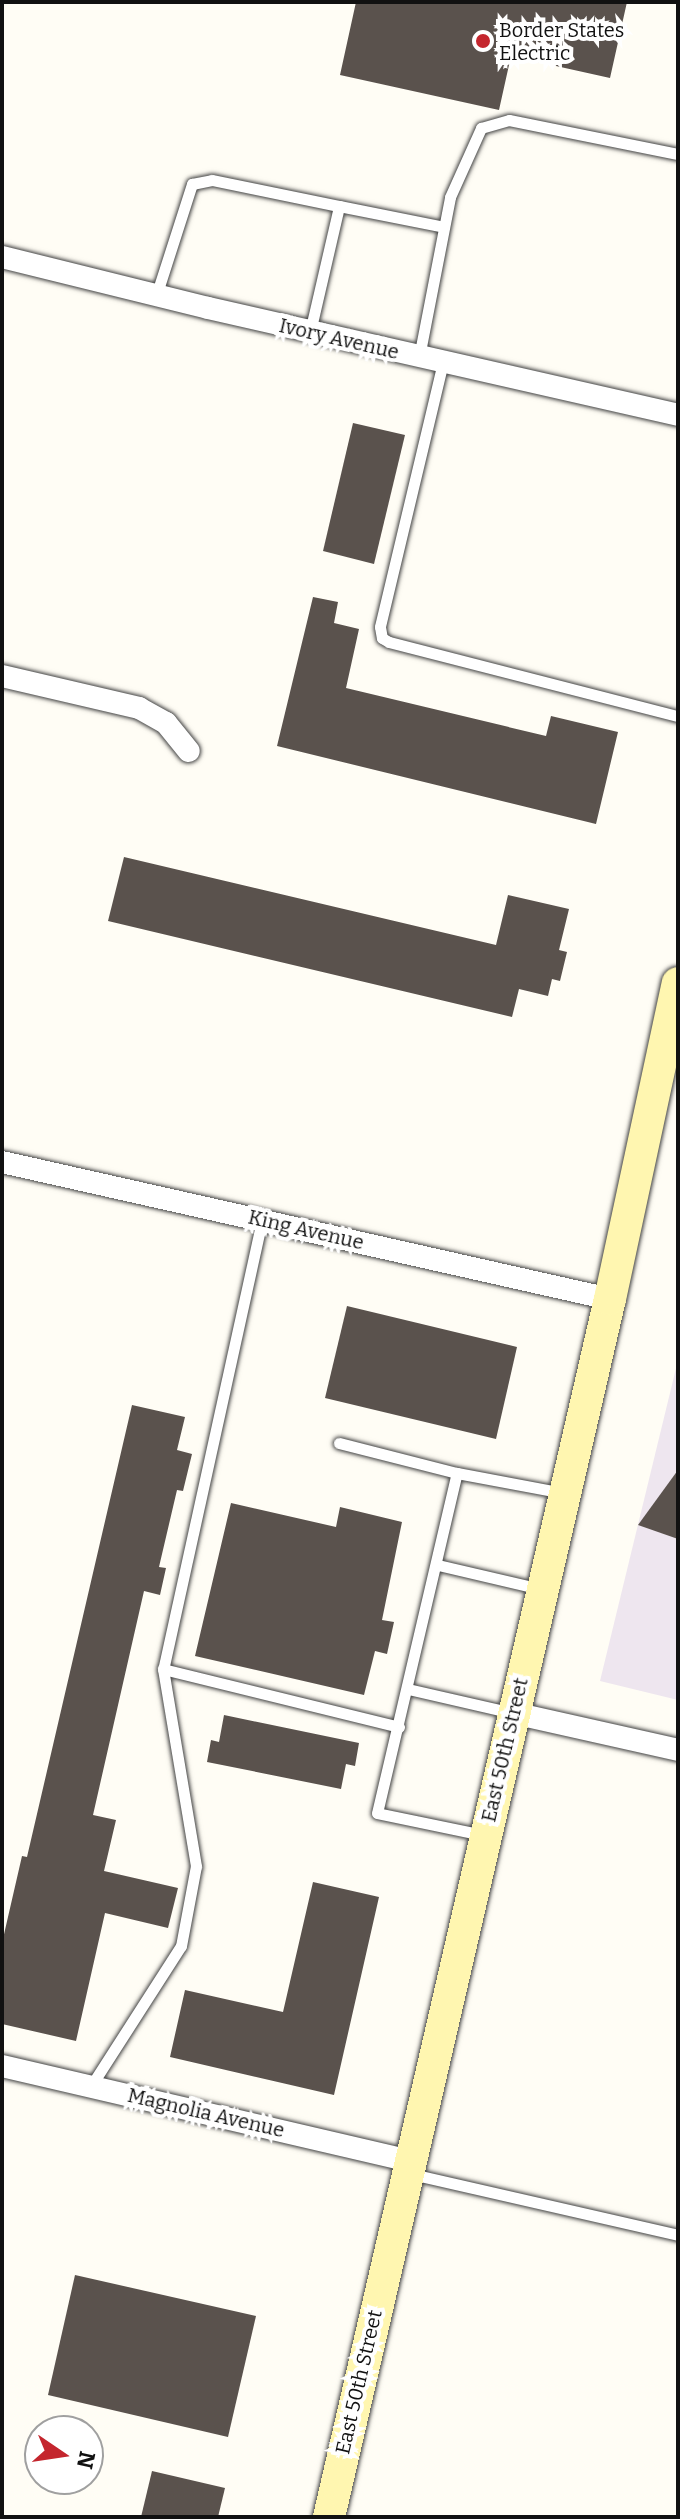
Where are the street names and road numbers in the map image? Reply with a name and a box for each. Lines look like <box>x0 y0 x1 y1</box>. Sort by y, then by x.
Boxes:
street label: Ivory Avenue <box>277 314 401 364</box>
street label: King Avenue <box>246 1205 366 1255</box>
street label: East 50th Street <box>477 1676 533 1824</box>
street label: Magnolia Avenue <box>125 2083 287 2143</box>
street label: East 50th Street <box>331 2308 387 2456</box>

